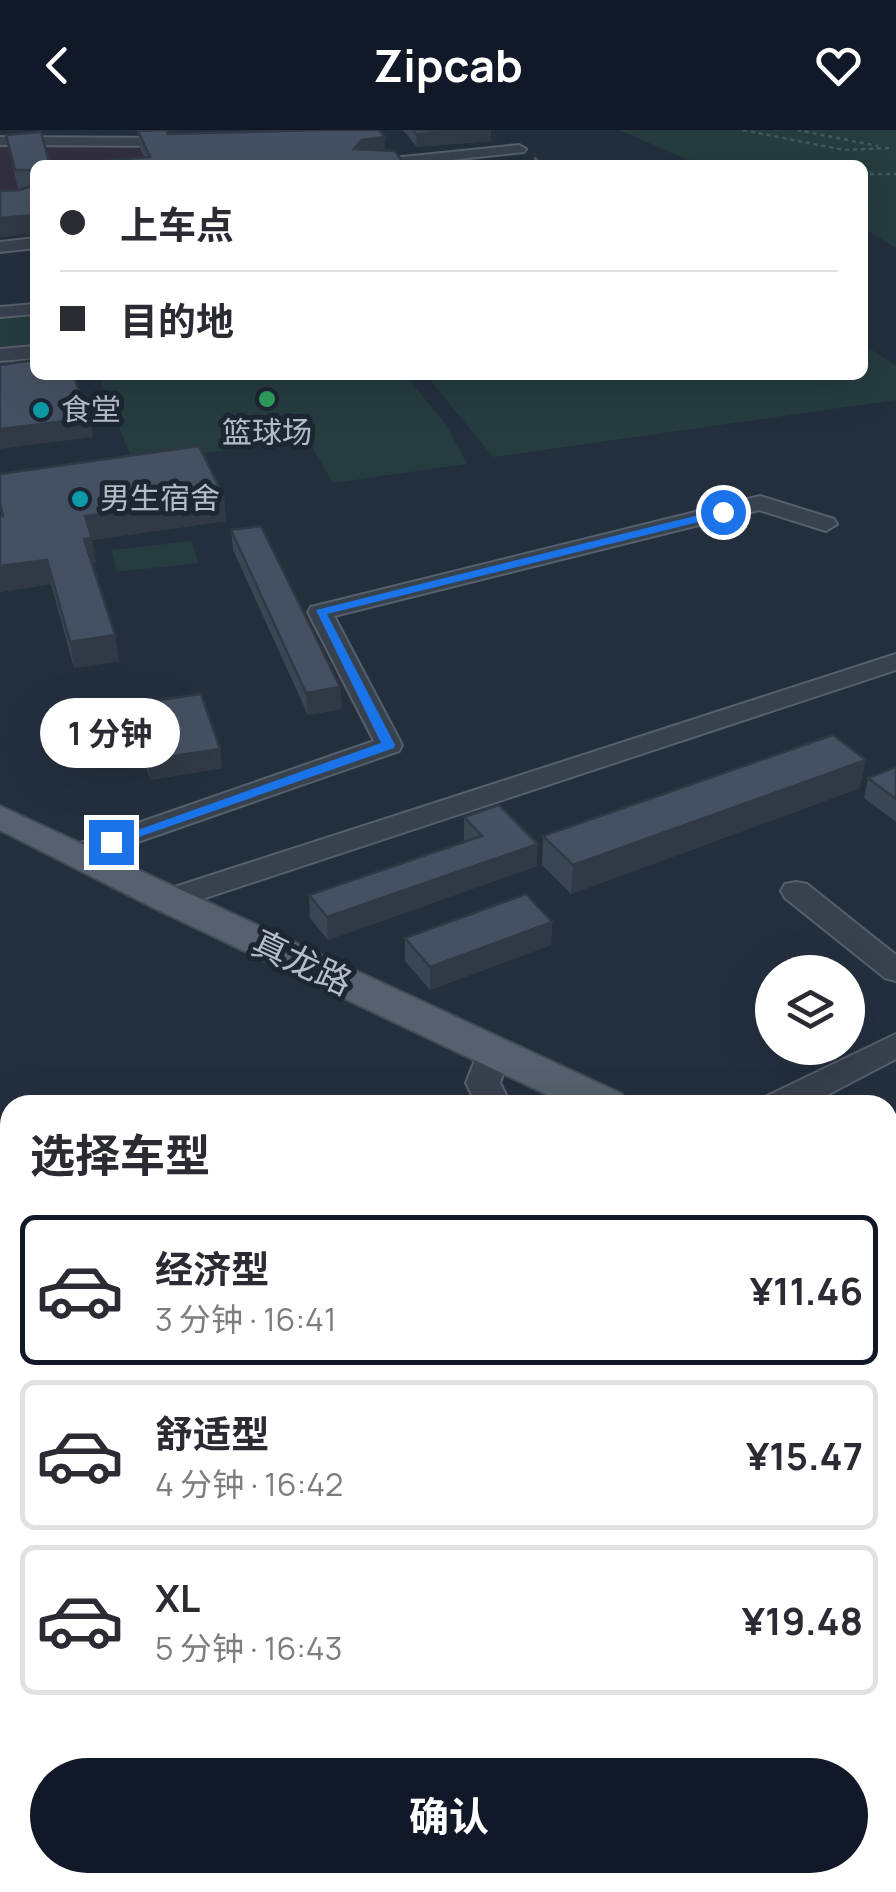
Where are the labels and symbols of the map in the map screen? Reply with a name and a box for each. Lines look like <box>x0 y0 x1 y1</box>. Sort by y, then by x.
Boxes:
place label: 食堂 <box>61 388 121 429</box>
marker: 篮球场 <box>256 388 278 410</box>
marker: 食堂 <box>30 399 52 421</box>
place label: 篮球场 <box>222 411 312 452</box>
place label: 男生宿舍 <box>100 477 220 518</box>
marker: 男生宿舍 <box>69 488 91 510</box>
route start <box>701 490 746 535</box>
callout: 1 分钟 <box>41 697 181 767</box>
route end <box>89 820 134 865</box>
street label: 真龙路 <box>245 918 360 1006</box>

